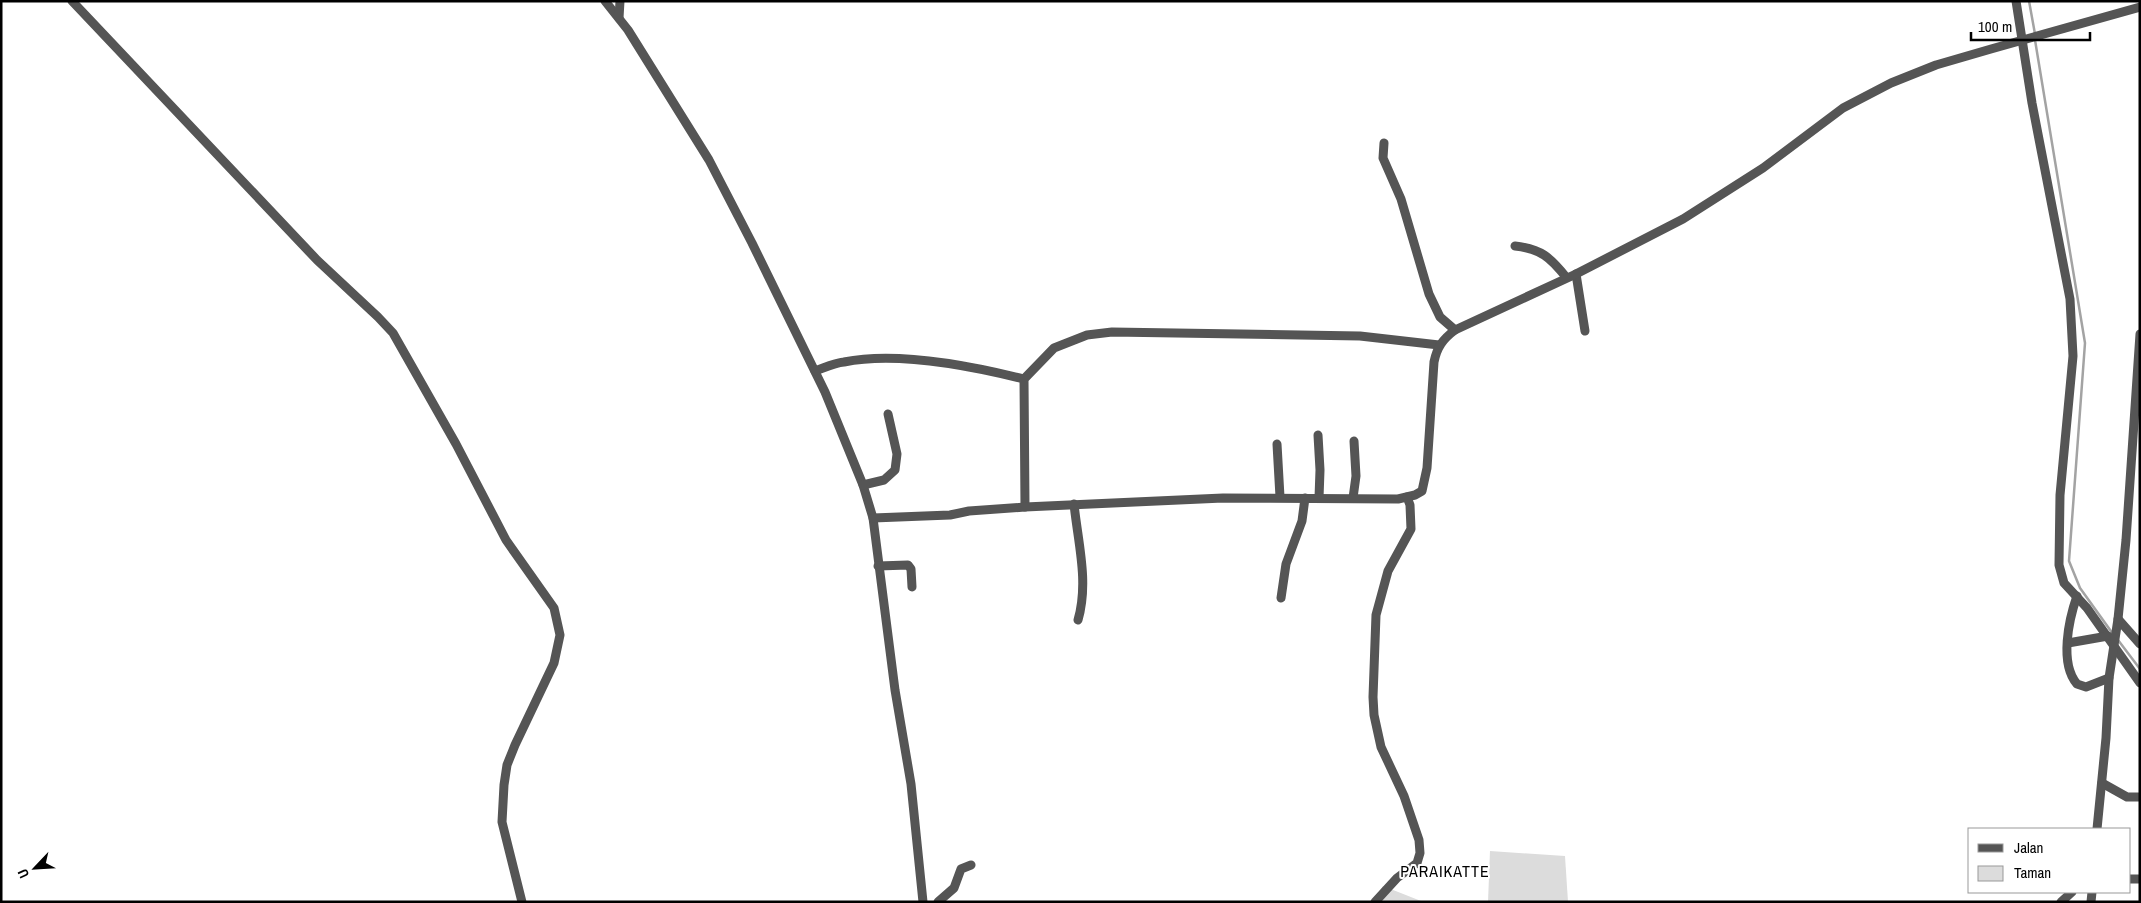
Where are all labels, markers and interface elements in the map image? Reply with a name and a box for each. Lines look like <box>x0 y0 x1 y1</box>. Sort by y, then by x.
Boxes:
scale bar <box>1971 10 2090 42</box>
text: 100 m <box>1978 16 2012 37</box>
legend <box>1968 828 2131 893</box>
text: Jalan <box>2014 837 2043 858</box>
north arrow <box>10 843 60 893</box>
district label: PARAIKATTE <box>1400 860 1490 882</box>
text: Taman <box>2014 862 2051 883</box>
text: U <box>13 866 33 881</box>

